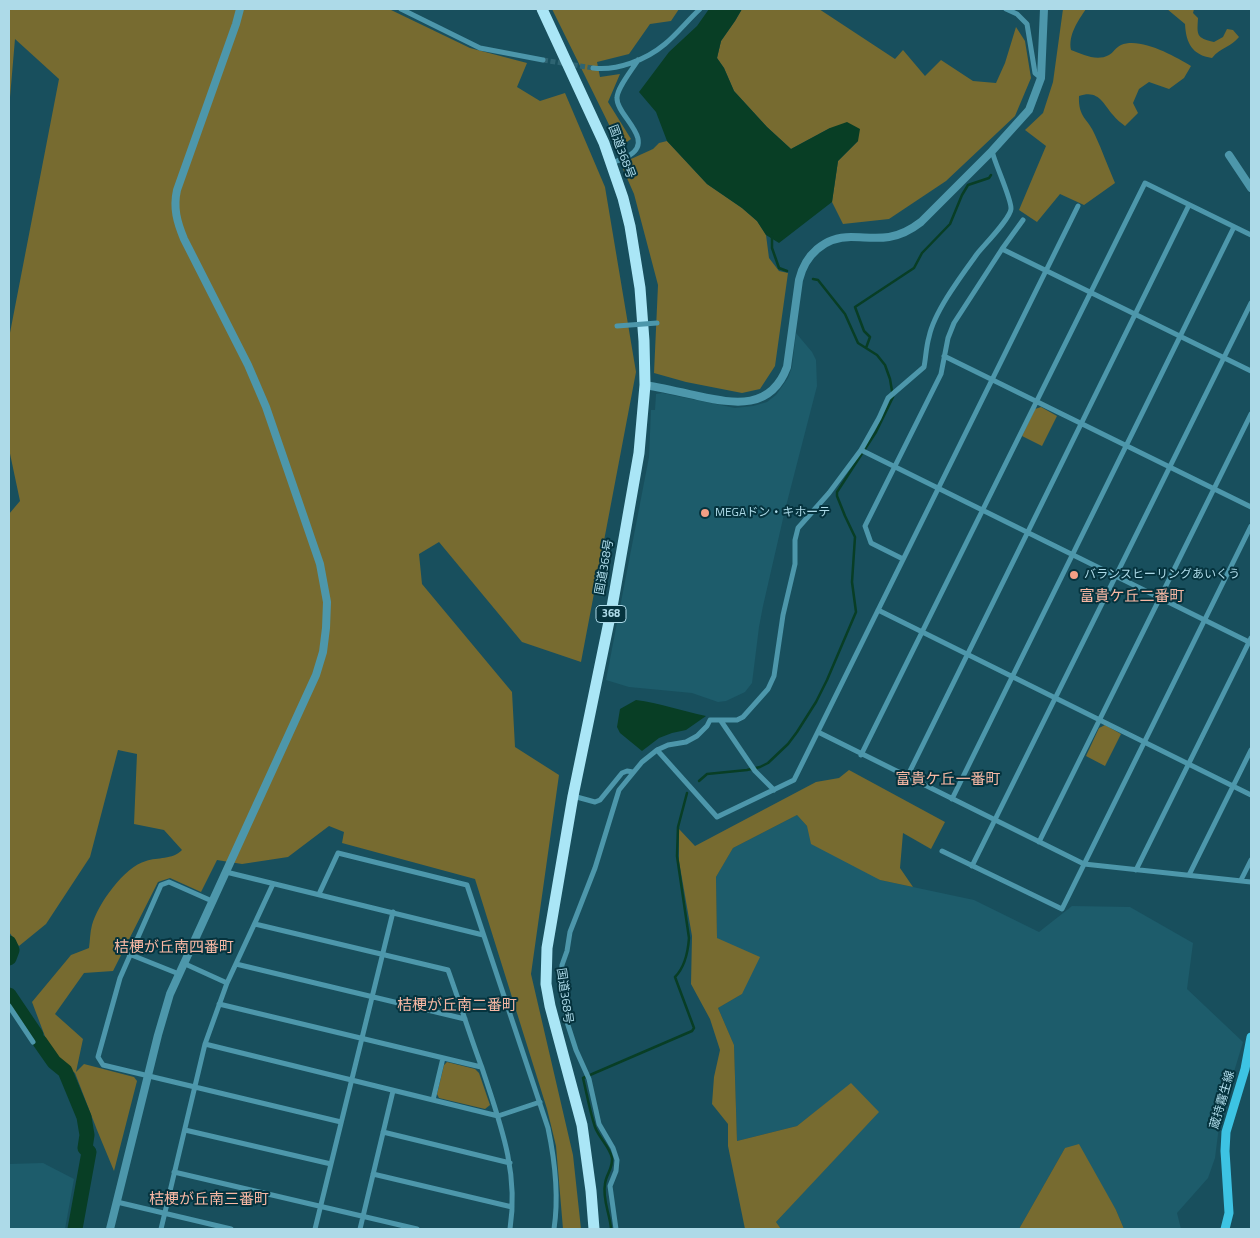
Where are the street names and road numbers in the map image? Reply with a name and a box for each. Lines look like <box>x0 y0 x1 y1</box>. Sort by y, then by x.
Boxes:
street label: 国道368号 <box>605 123 637 181</box>
street label: 国道368号 <box>593 538 617 596</box>
road number: 368 <box>596 606 626 622</box>
street label: 国道368号 <box>553 967 575 1025</box>
street label: 蔵持霧生線 <box>1208 1069 1238 1131</box>

